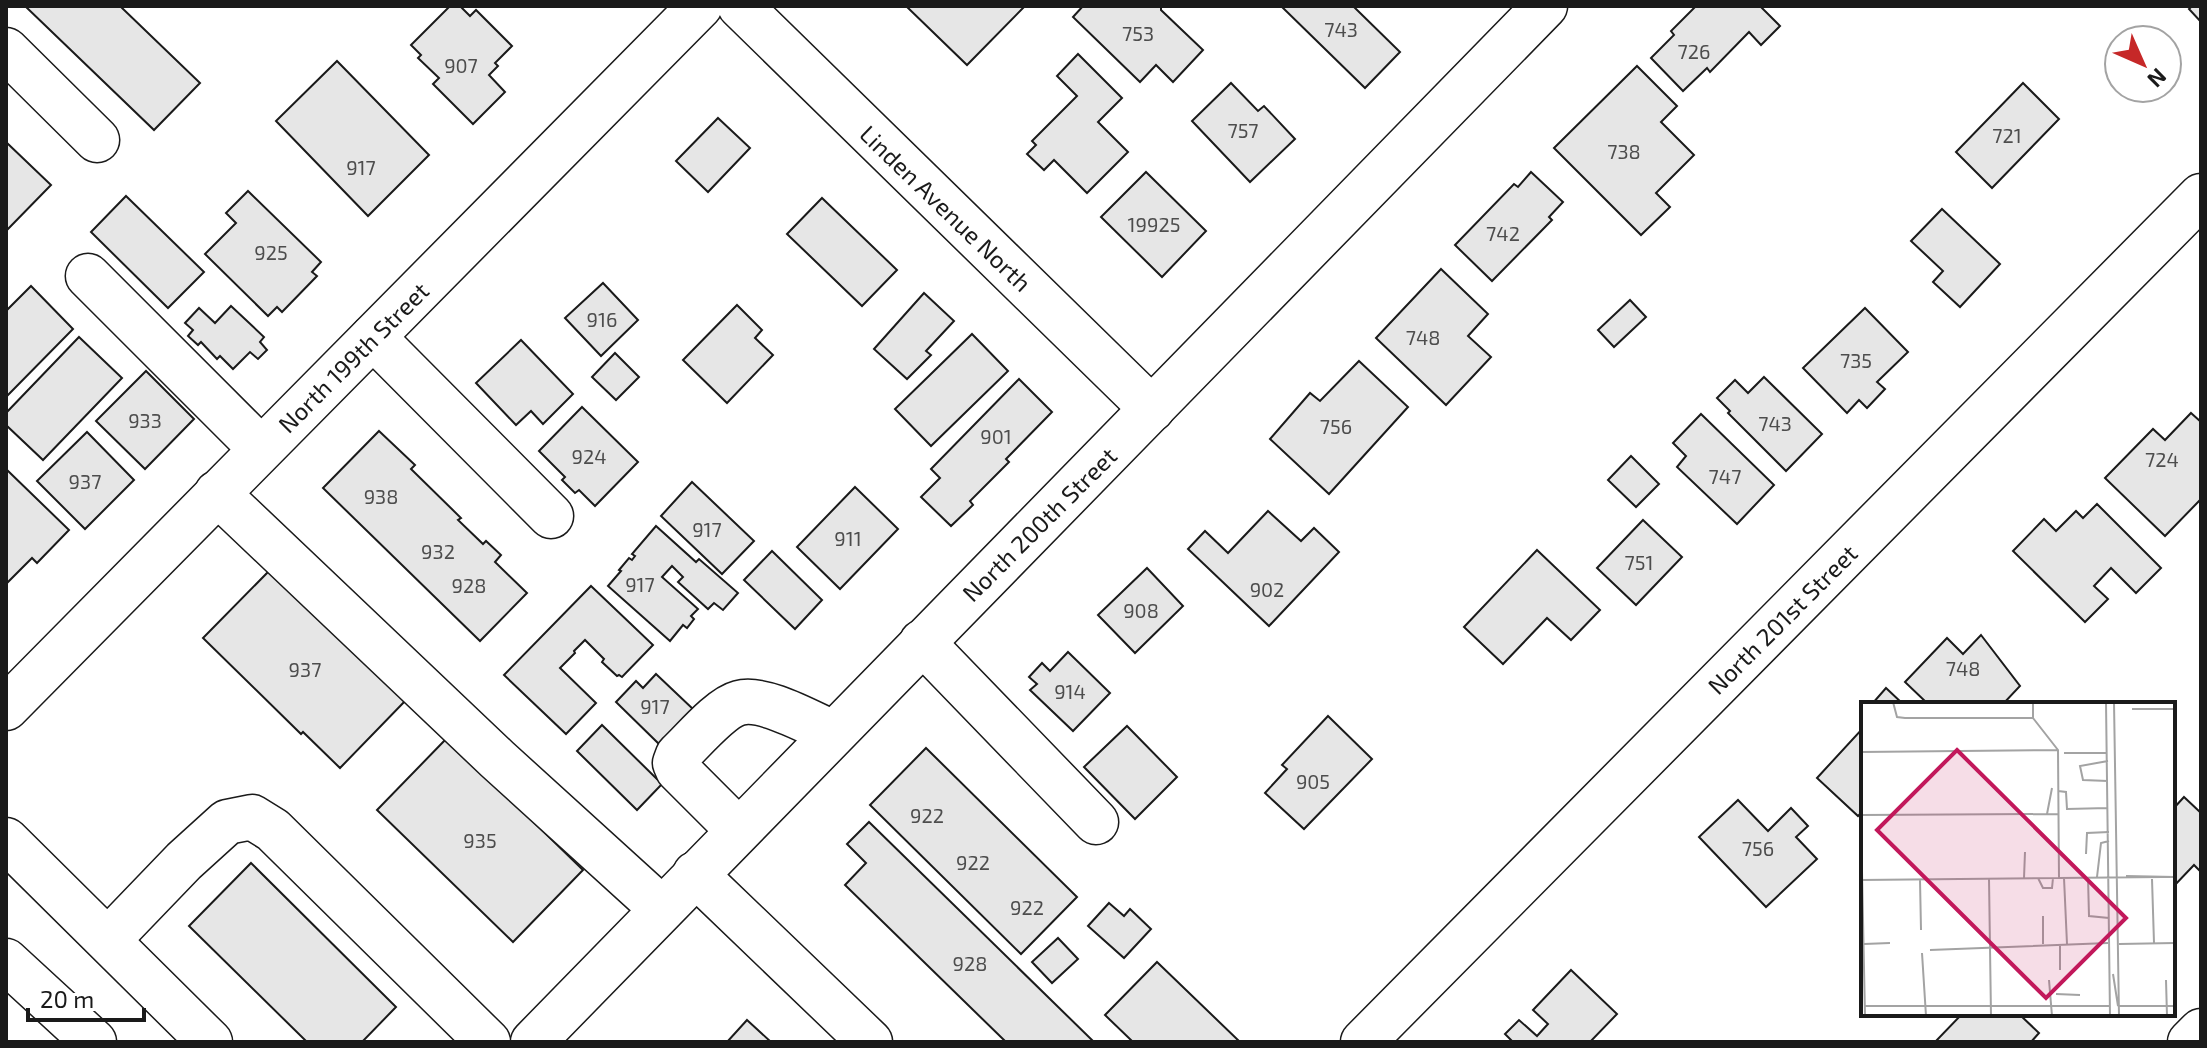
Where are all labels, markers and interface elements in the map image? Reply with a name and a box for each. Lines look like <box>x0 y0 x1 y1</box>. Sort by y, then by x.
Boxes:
house number: 743 <box>1324 17 1358 41</box>
house number: 753 <box>1122 21 1154 45</box>
north arrow <box>2103 24 2183 104</box>
house number: 726 <box>1678 39 1710 63</box>
house number: 907 <box>444 53 478 77</box>
text: N <box>2143 64 2173 94</box>
house number: 757 <box>1227 118 1259 142</box>
street label: Linden Avenue North <box>854 119 1038 297</box>
house number: 721 <box>1992 123 2022 147</box>
house number: 738 <box>1607 139 1641 163</box>
house number: 917 <box>346 155 376 179</box>
house number: 19925 <box>1128 212 1180 236</box>
house number: 742 <box>1486 221 1520 245</box>
house number: 925 <box>254 240 288 264</box>
street label: North 199th Street <box>272 276 434 438</box>
house number: 916 <box>587 307 617 331</box>
house number: 748 <box>1406 325 1440 349</box>
house number: 735 <box>1840 348 1872 372</box>
house number: 933 <box>128 408 162 432</box>
house number: 743 <box>1758 411 1792 435</box>
house number: 756 <box>1320 414 1352 438</box>
house number: 901 <box>980 424 1012 448</box>
street label: North 200th Street <box>956 441 1122 607</box>
house number: 924 <box>572 444 606 468</box>
house number: 724 <box>2145 447 2179 471</box>
house number: 747 <box>1709 464 1741 488</box>
house number: 937 <box>69 469 101 493</box>
house number: 938 <box>364 484 398 508</box>
house number: 917 <box>692 517 722 541</box>
house number: 911 <box>834 526 862 550</box>
street label: North 201st Street <box>1701 538 1863 700</box>
house number: 932 <box>421 539 455 563</box>
house number: 751 <box>1625 550 1653 574</box>
house number: 917 <box>625 572 655 596</box>
house number: 928 <box>452 573 486 597</box>
house number: 902 <box>1250 577 1284 601</box>
house number: 908 <box>1123 598 1159 622</box>
house number: 748 <box>1946 656 1980 680</box>
house number: 937 <box>289 657 321 681</box>
house number: 914 <box>1054 679 1086 703</box>
house number: 917 <box>640 694 670 718</box>
inset map <box>1861 702 2175 1016</box>
house number: 905 <box>1296 769 1330 793</box>
house number: 922 <box>910 803 944 827</box>
house number: 935 <box>463 828 497 852</box>
house number: 756 <box>1742 836 1774 860</box>
house number: 922 <box>956 850 990 874</box>
house number: 922 <box>1010 895 1044 919</box>
house number: 928 <box>953 951 987 975</box>
scale bar <box>28 972 144 1022</box>
text: 20 m <box>40 984 94 1013</box>

